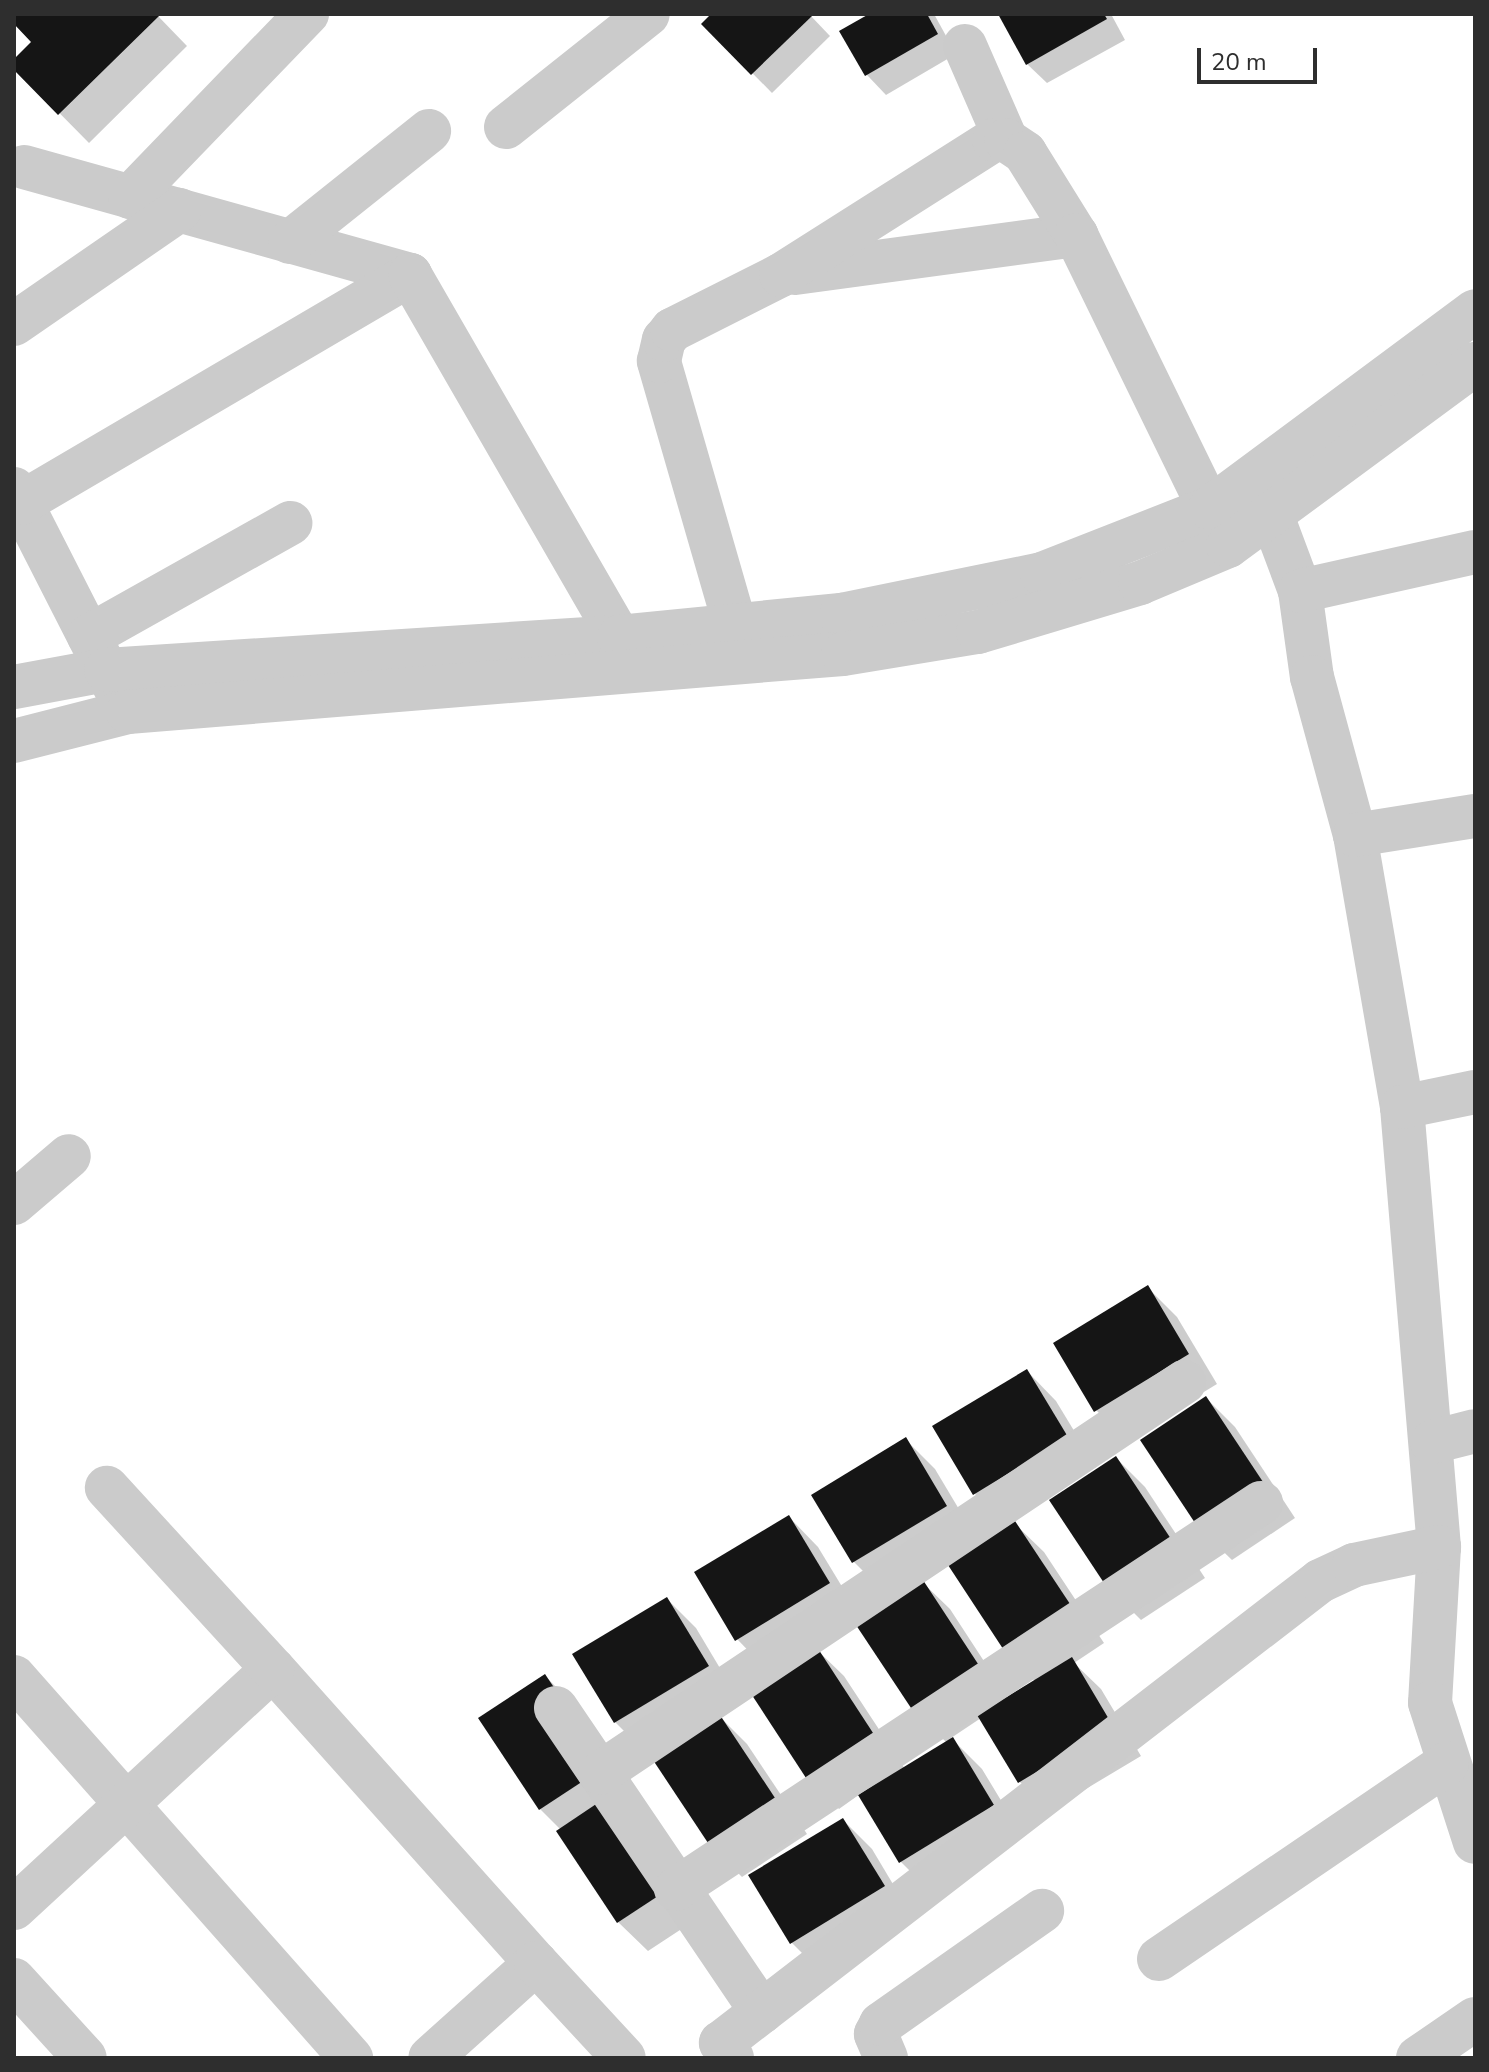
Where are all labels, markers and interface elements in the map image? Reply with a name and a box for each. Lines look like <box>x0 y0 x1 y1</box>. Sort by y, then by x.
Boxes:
scale bar <box>1201 32 1321 82</box>
text: 20 m <box>1211 46 1267 78</box>

